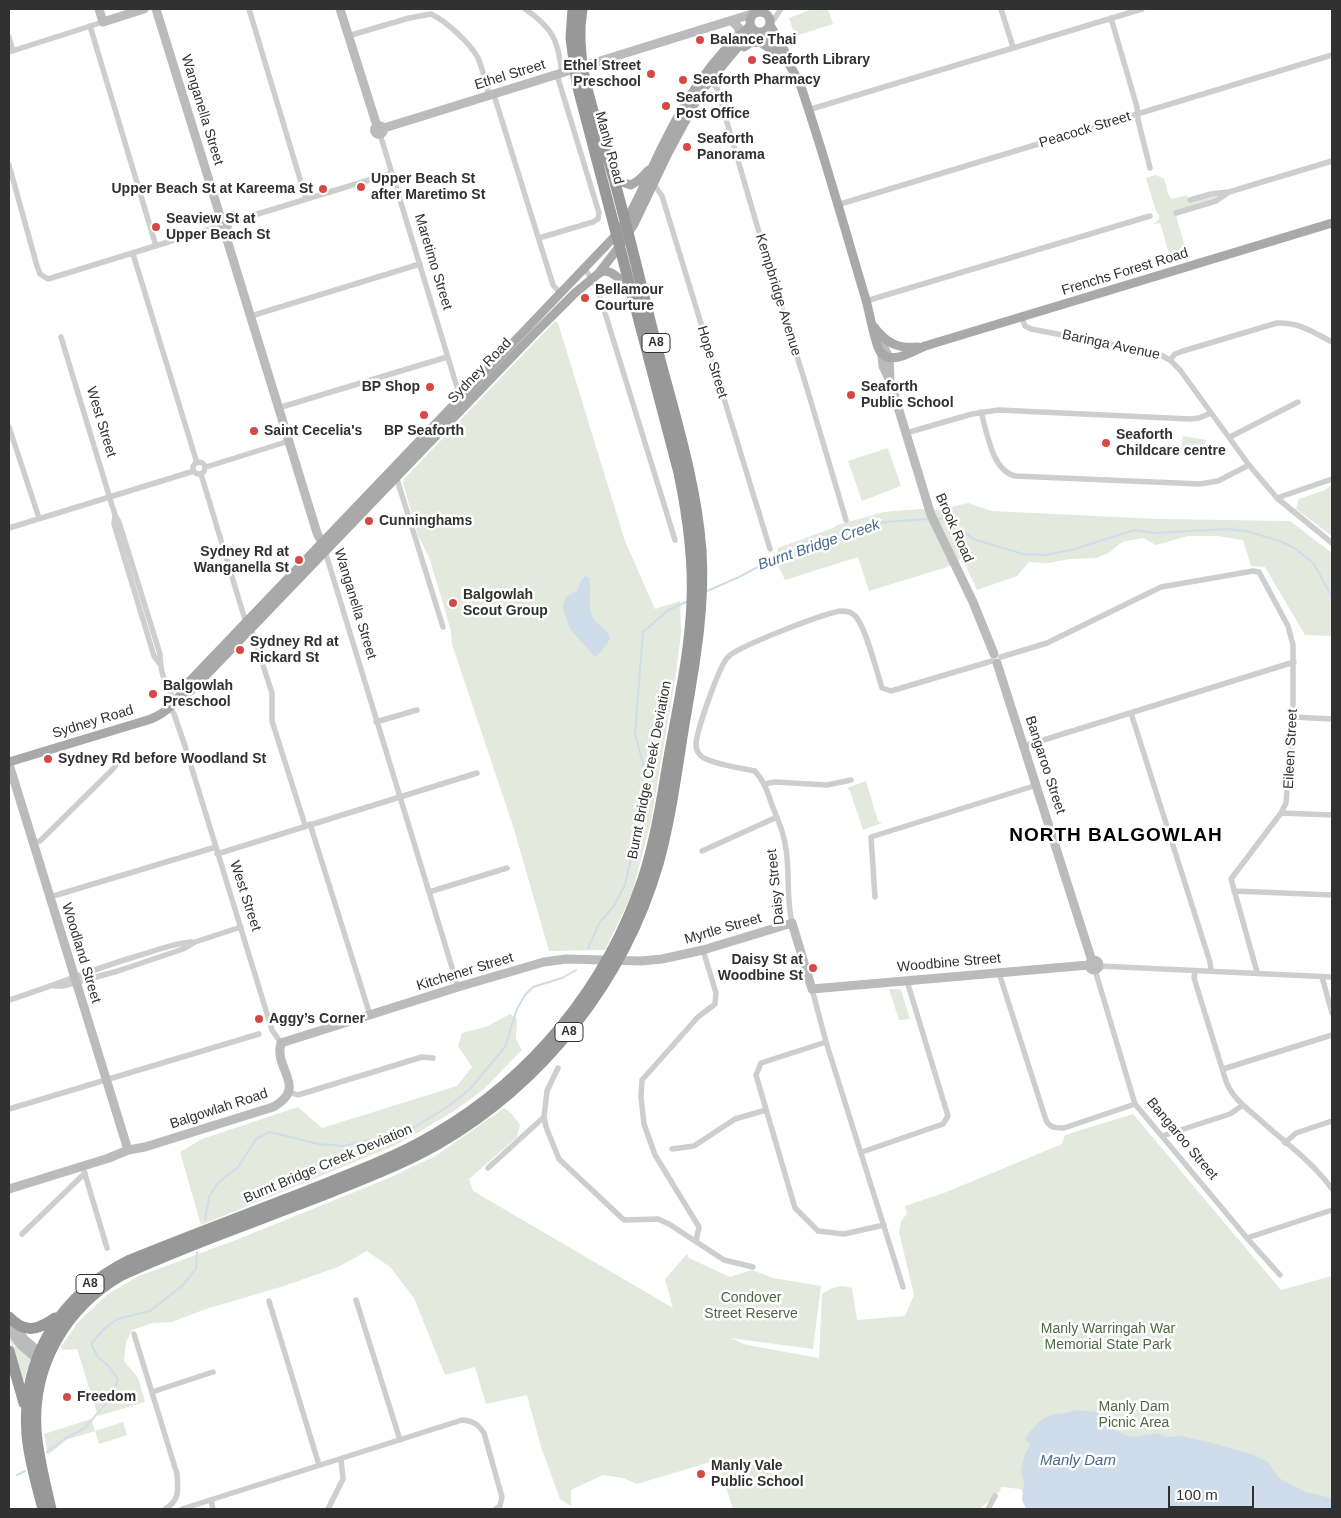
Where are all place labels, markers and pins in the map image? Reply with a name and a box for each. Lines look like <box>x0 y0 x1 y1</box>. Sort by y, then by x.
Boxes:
place label: Balance Thai <box>710 32 796 48</box>
marker: Balance Thai <box>694 34 706 46</box>
place label: Seaforth Library <box>762 52 870 68</box>
marker: Seaforth Library <box>746 54 758 66</box>
place label: Ethel Street Preschool <box>563 58 641 90</box>
marker: Ethel Street Preschool <box>645 68 657 80</box>
place label: Seaforth Pharmacy <box>693 72 821 88</box>
marker: Seaforth Pharmacy <box>677 74 689 86</box>
place label: Seaforth Post Office <box>676 90 750 122</box>
marker: Seaforth Post Office <box>660 100 672 112</box>
place label: Seaforth Panorama <box>697 131 765 164</box>
marker: Seaforth Panorama <box>681 141 693 153</box>
place label: Upper Beach St after Maretimo St <box>371 171 485 203</box>
place label: Upper Beach St at Kareema St <box>111 181 313 197</box>
marker: Upper Beach St after Maretimo St <box>355 181 367 193</box>
marker: Upper Beach St at Kareema St <box>317 183 329 195</box>
place label: Seaview St at Upper Beach St <box>166 211 270 243</box>
marker: Seaview St at Upper Beach St <box>150 221 162 233</box>
place label: Bellamour Courture <box>595 282 663 314</box>
marker: Bellamour Courture <box>579 292 591 304</box>
place label: BP Shop <box>362 379 420 395</box>
place label: Seaforth Public School <box>861 379 954 412</box>
marker: BP Shop <box>424 381 436 393</box>
marker: Seaforth Public School <box>845 389 857 401</box>
marker: BP Seaforth <box>418 409 430 421</box>
place label: Saint Cecelia's <box>264 423 362 439</box>
place label: BP Seaforth <box>384 423 464 439</box>
marker: Saint Cecelia's <box>248 425 260 437</box>
place label: Seaforth Childcare centre <box>1116 427 1226 460</box>
marker: Seaforth Childcare centre <box>1100 437 1112 449</box>
place label: Cunninghams <box>379 513 472 529</box>
marker: Cunninghams <box>363 515 375 527</box>
place label: Sydney Rd at Wanganella St <box>194 544 289 576</box>
marker: Sydney Rd at Wanganella St <box>293 554 305 566</box>
place label: Balgowlah Scout Group <box>463 587 548 620</box>
marker: Balgowlah Scout Group <box>447 597 459 609</box>
place label: Sydney Rd at Rickard St <box>250 634 339 666</box>
marker: Sydney Rd at Rickard St <box>234 644 246 656</box>
place label: Balgowlah Preschool <box>163 678 233 710</box>
marker: Balgowlah Preschool <box>147 688 159 700</box>
place label: Sydney Rd before Woodland St <box>58 751 266 767</box>
marker: Sydney Rd before Woodland St <box>42 753 54 765</box>
place label: Daisy St at Woodbine St <box>718 952 803 984</box>
marker: Daisy St at Woodbine St <box>807 962 819 974</box>
place label: Aggy’s Corner <box>269 1011 365 1027</box>
marker: Aggy’s Corner <box>253 1013 265 1025</box>
place label: Freedom <box>77 1389 136 1405</box>
marker: Freedom <box>61 1391 73 1403</box>
place label: Manly Vale Public School <box>711 1458 804 1490</box>
marker: Manly Vale Public School <box>695 1468 707 1480</box>

